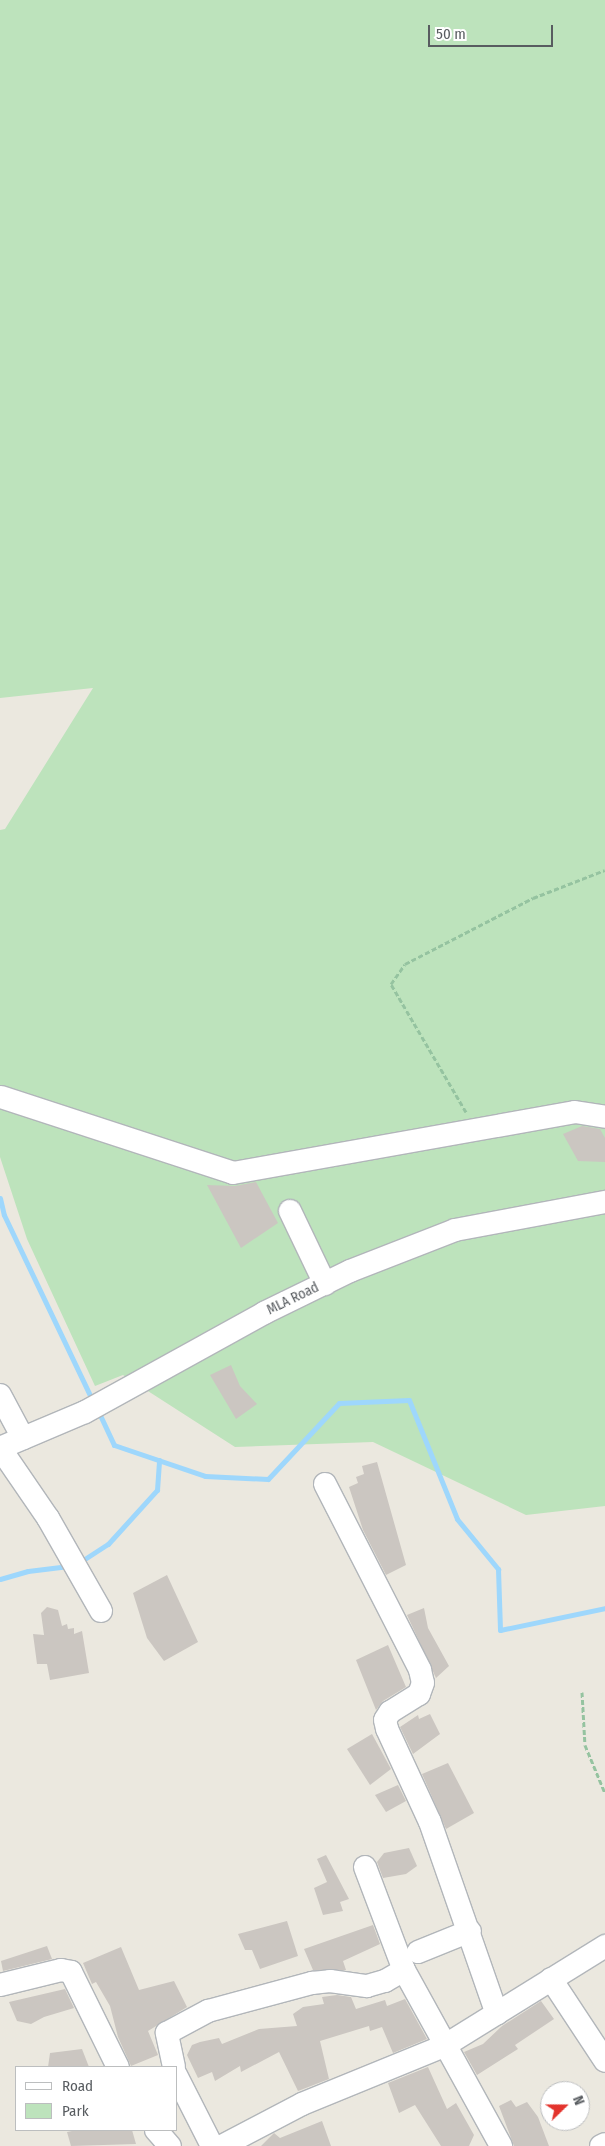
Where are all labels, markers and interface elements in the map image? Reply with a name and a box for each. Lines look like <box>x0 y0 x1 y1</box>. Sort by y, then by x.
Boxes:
scale bar <box>430 15 555 47</box>
text: 50 m <box>436 25 466 43</box>
street label: MLA Road <box>264 1279 322 1319</box>
legend <box>15 2066 178 2131</box>
text: Road <box>62 2077 93 2095</box>
north arrow <box>540 2081 590 2131</box>
text: N <box>569 2093 588 2108</box>
text: Park <box>62 2102 89 2120</box>

